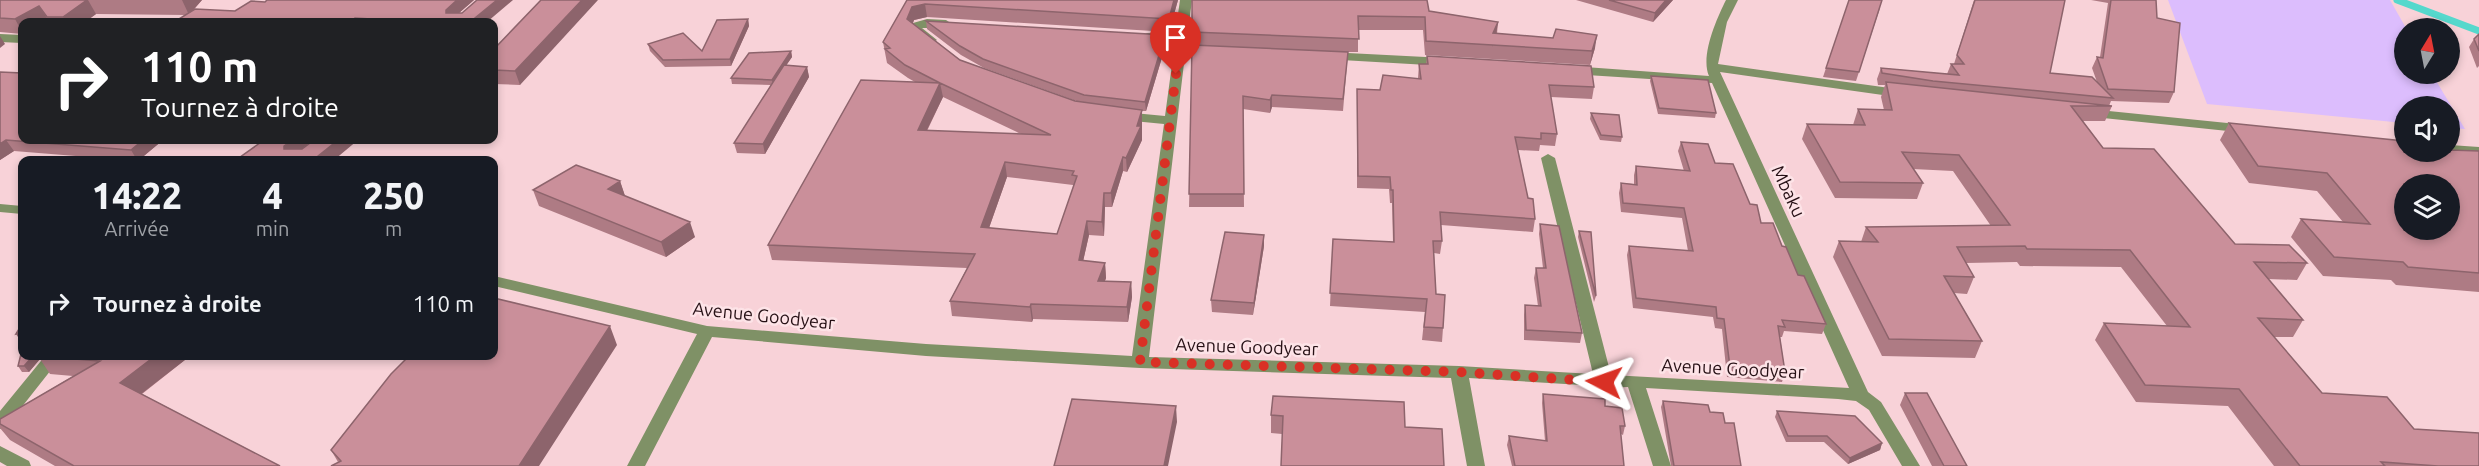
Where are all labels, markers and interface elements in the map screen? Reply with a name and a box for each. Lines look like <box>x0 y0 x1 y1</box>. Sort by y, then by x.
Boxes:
pin <box>1150 12 1201 74</box>
north arrow <box>2394 18 2460 84</box>
map controls <box>2394 18 2460 240</box>
icon: arrive <box>1159 21 1192 54</box>
icon: right <box>42 42 120 120</box>
text: 110 m <box>141 43 258 90</box>
text: Tournez à droite <box>141 92 339 122</box>
button: sound <box>2394 96 2460 162</box>
street label: Mbaku <box>1768 162 1810 220</box>
button: layers <box>2394 174 2460 240</box>
text: 14:22 <box>92 175 182 216</box>
text: 4 <box>262 175 283 216</box>
text: 250 <box>363 175 424 216</box>
text: Arrivée <box>105 217 169 240</box>
text: min <box>256 217 289 240</box>
text: m <box>385 217 402 240</box>
icon: right <box>42 287 75 320</box>
text: Tournez à droite <box>93 291 262 316</box>
text: 110 m <box>413 291 474 316</box>
street label: Avenue Goodyear <box>692 298 836 332</box>
street label: Avenue Goodyear <box>1175 334 1319 358</box>
position arrow <box>1572 350 1636 414</box>
street label: Avenue Goodyear <box>1661 354 1805 382</box>

